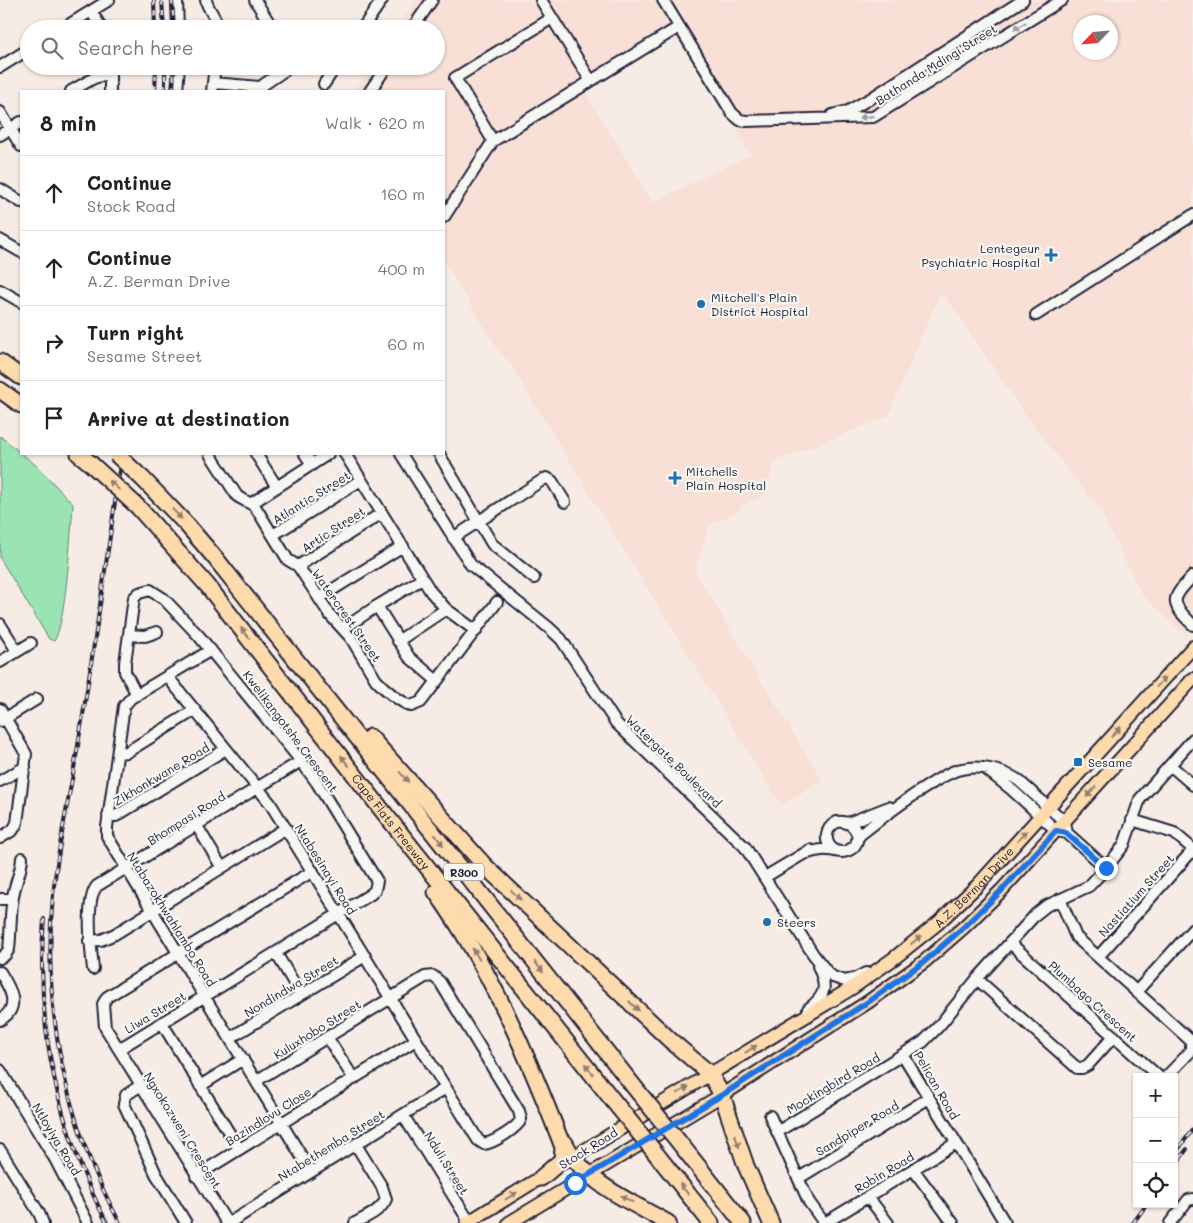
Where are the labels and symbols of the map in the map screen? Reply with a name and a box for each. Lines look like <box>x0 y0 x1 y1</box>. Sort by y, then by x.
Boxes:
north arrow <box>1073 15 1118 60</box>
street label: Bathanda Mdingi Street <box>872 20 1000 108</box>
one-way arrow <box>1014 21 1027 31</box>
one-way arrow <box>858 113 874 121</box>
place label: Lentegeur Psychiatric Hospital <box>921 240 1040 270</box>
marker: Lentegeur Psychiatric Hospital <box>1044 248 1058 262</box>
place label: Mitchell's Plain District Hospital <box>711 289 808 319</box>
marker: Mitchell's Plain District Hospital <box>695 298 707 310</box>
place label: Mitchells Plain Hospital <box>686 463 766 493</box>
street label: Atlantic Street <box>269 467 353 527</box>
marker: Mitchells Plain Hospital <box>668 471 682 485</box>
one-way arrow <box>108 479 120 491</box>
street label: Artic Street <box>298 503 368 555</box>
one-way arrow <box>171 508 183 520</box>
street label: Watercrest Street <box>309 565 385 665</box>
one-way arrow <box>239 627 250 640</box>
street label: Kwelikangotshe Crescent <box>240 667 342 795</box>
one-way arrow <box>1155 677 1167 689</box>
street label: Watergate Boulevard <box>623 711 725 811</box>
one-way arrow <box>1110 726 1122 738</box>
street label: Zikhonkwane Road <box>110 739 212 809</box>
place label: Sesame <box>1088 754 1132 770</box>
one-way arrow <box>339 755 350 768</box>
marker: Sesame <box>1072 756 1084 768</box>
street label: Cape Flats Freeway <box>349 770 434 873</box>
one-way arrow <box>398 770 410 782</box>
one-way arrow <box>1086 786 1097 799</box>
street label: Bhompasi Road <box>144 787 228 848</box>
street label: Ntabesinayi Road <box>292 821 361 918</box>
one-way arrow <box>1016 830 1028 842</box>
one-way arrow <box>433 833 444 846</box>
street label: A.Z. Berman Drive <box>930 843 1017 931</box>
street label: Ntabazokhwahlambo Road <box>124 849 220 990</box>
street label: Nastiatium Street <box>1095 850 1177 940</box>
route end <box>1095 857 1118 880</box>
road number: R300 <box>444 864 484 880</box>
one-way arrow <box>509 889 521 901</box>
place label: Steers <box>777 914 816 930</box>
marker: Steers <box>761 916 773 928</box>
one-way arrow <box>909 935 922 946</box>
one-way arrow <box>472 948 481 961</box>
street label: Nondindwa Street <box>241 952 341 1020</box>
street label: Plumbago Crescent <box>1045 957 1141 1045</box>
one-way arrow <box>534 960 545 973</box>
street label: Liwa Street <box>121 987 189 1037</box>
street label: Kuluxhobo Street <box>270 996 364 1062</box>
one-way arrow <box>628 1000 640 1012</box>
one-way arrow <box>745 1044 758 1053</box>
street label: Pelican Road <box>911 1048 963 1122</box>
street label: Mockingbird Road <box>783 1049 883 1117</box>
one-way arrow <box>584 1063 594 1076</box>
street label: Ngxokozweni Crescent <box>141 1069 225 1191</box>
street label: Bazindlovu Close <box>222 1083 314 1149</box>
one-way arrow <box>676 1086 689 1095</box>
street label: Sandpiper Road <box>813 1097 902 1159</box>
street label: Ntloyiya Road <box>29 1100 85 1178</box>
street label: Ntabethemba Street <box>275 1106 387 1184</box>
street label: Stock Road <box>556 1123 621 1172</box>
street label: Nduli Street <box>421 1128 473 1198</box>
one-way arrow <box>733 1134 741 1149</box>
street label: Robin Road <box>851 1148 917 1196</box>
route start <box>564 1172 587 1195</box>
one-way arrow <box>679 1182 689 1196</box>
one-way arrow <box>504 1191 517 1200</box>
one-way arrow <box>621 1195 634 1204</box>

